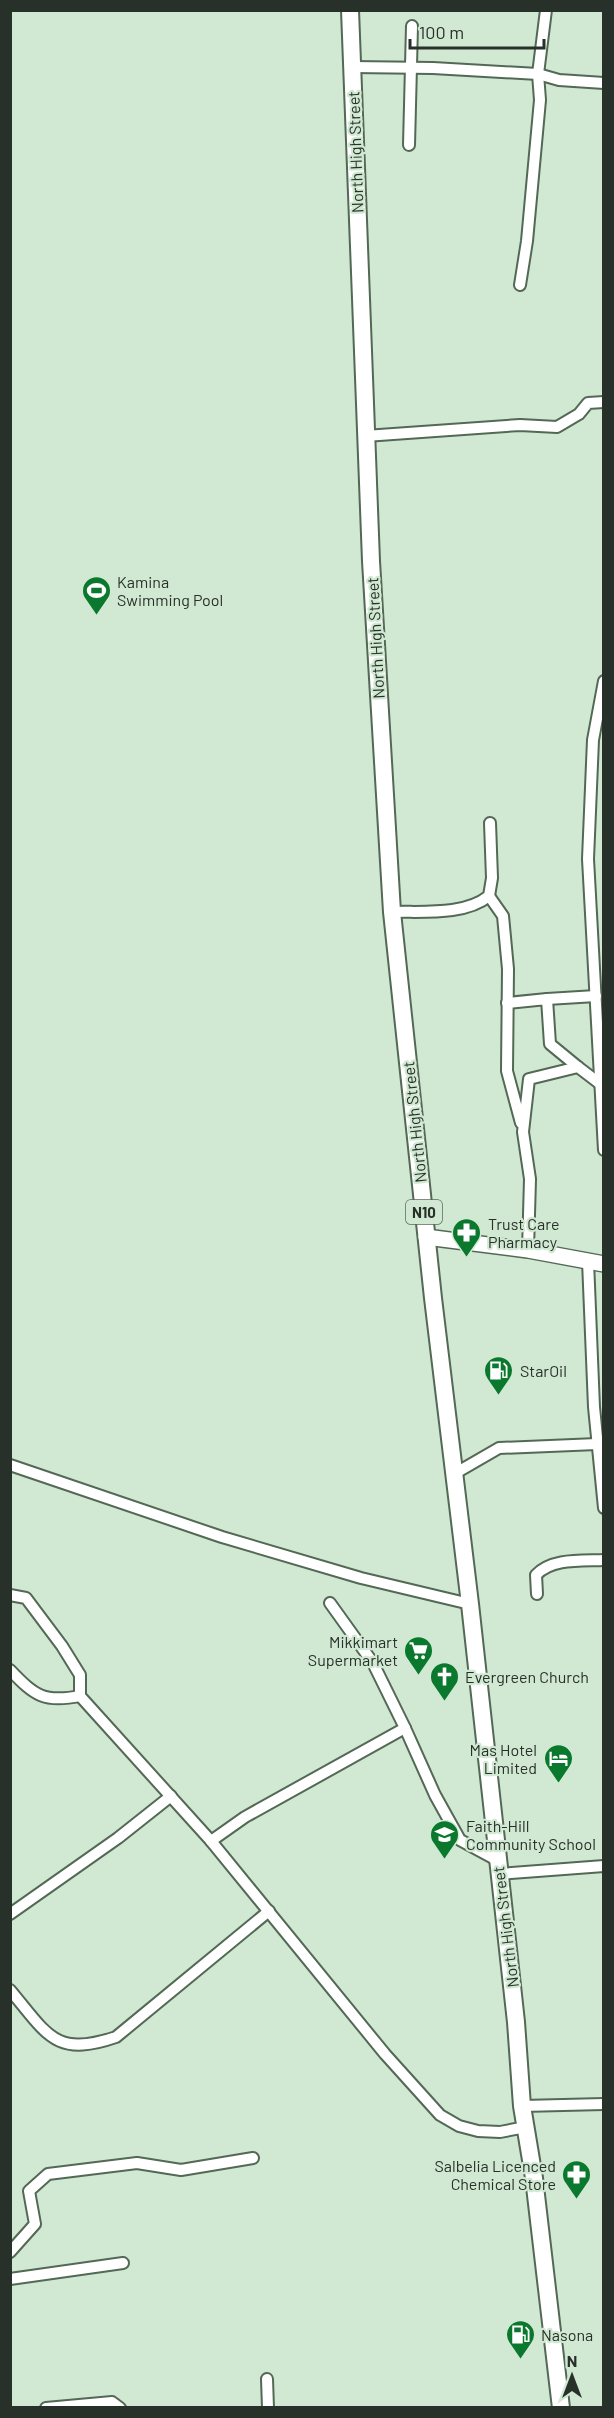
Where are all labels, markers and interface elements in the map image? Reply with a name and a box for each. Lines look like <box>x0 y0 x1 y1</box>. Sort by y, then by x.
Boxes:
scale bar <box>410 12 544 50</box>
text: 100 m <box>419 21 464 43</box>
street label: North High Street <box>343 91 367 213</box>
place label: Kamina Swimming Pool <box>117 572 223 609</box>
sports icon: Kamina Swimming Pool <box>80 574 112 616</box>
street label: North High Street <box>362 577 388 699</box>
street label: North High Street <box>398 1060 430 1184</box>
road number: N10 <box>406 1200 442 1224</box>
place label: Trust Care Pharmacy <box>488 1214 559 1251</box>
pharmacy icon: Trust Care Pharmacy <box>451 1216 483 1258</box>
fuel station icon: StarOil <box>483 1354 515 1396</box>
place label: StarOil <box>520 1361 567 1380</box>
place label: Mikkimart Supermarket <box>308 1632 398 1669</box>
supermarket icon: Mikkimart Supermarket <box>403 1634 435 1676</box>
church icon: Evergreen Church <box>428 1660 460 1702</box>
place label: Evergreen Church <box>465 1667 589 1686</box>
place label: Mas Hotel Limited <box>470 1740 537 1777</box>
hotel icon: Mas Hotel Limited <box>542 1742 574 1784</box>
place label: Faith-Hill Community School <box>466 1816 596 1853</box>
school or university icon: Faith-Hill Community School <box>429 1818 461 1860</box>
street label: North High Street <box>488 1865 522 1989</box>
place label: Salbelia Licenced Chemical Store <box>435 2156 556 2193</box>
pharmacy icon: Salbelia Licenced Chemical Store <box>561 2158 593 2200</box>
fuel station icon: Nasona <box>504 2318 536 2360</box>
place label: Nasona <box>541 2325 593 2344</box>
north arrow <box>542 2346 602 2406</box>
text: N <box>567 2351 577 2370</box>

